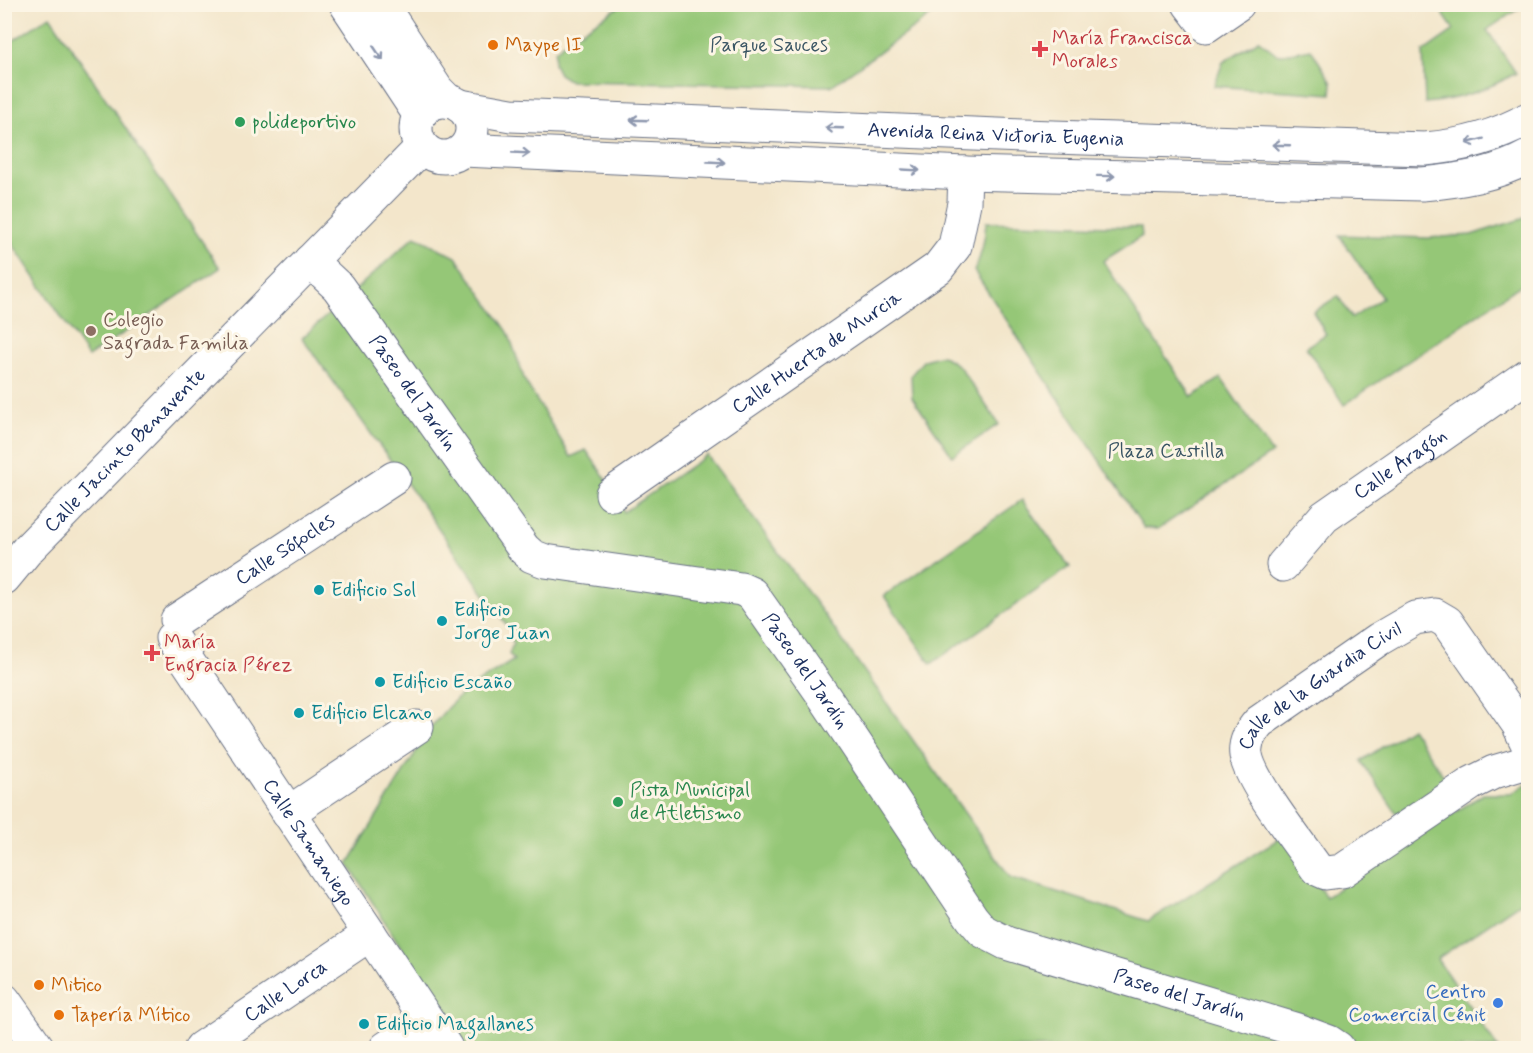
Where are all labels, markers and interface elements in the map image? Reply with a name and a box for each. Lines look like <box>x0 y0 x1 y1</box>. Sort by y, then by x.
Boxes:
place label: María Francisca Morales <box>1052 25 1192 75</box>
place label: Maype II <box>505 32 582 59</box>
park label: Parque Sauces <box>710 32 828 59</box>
marker: Maype II <box>486 38 500 52</box>
marker: María Francisca Morales <box>1033 42 1047 56</box>
one-way arrow <box>373 44 385 61</box>
place label: polideportivo <box>252 109 356 136</box>
marker: polideportivo <box>233 115 247 129</box>
one-way arrow <box>630 115 650 126</box>
street label: Avenida Reina Victoria Eugenia <box>867 116 1125 153</box>
one-way arrow <box>824 123 844 134</box>
one-way arrow <box>1466 136 1485 148</box>
one-way arrow <box>1271 139 1291 150</box>
one-way arrow <box>511 147 531 158</box>
one-way arrow <box>706 156 726 167</box>
one-way arrow <box>900 165 920 176</box>
one-way arrow <box>1095 170 1115 182</box>
street label: Calle Huerta de Murcia <box>726 283 908 420</box>
place label: Colegio Sagrada Familia <box>103 307 249 359</box>
marker: Colegio Sagrada Familia <box>84 324 98 338</box>
street label: Paseo del Jardín <box>363 329 464 456</box>
street label: Calle Jacinto Benavente <box>38 362 212 538</box>
street label: Calle Aragón <box>1348 422 1452 506</box>
park label: Plaza Castilla <box>1108 438 1224 465</box>
street label: Calle Sófocles <box>230 507 340 592</box>
place label: Edificio Sol <box>331 577 416 604</box>
marker: Edificio Sol <box>312 583 326 597</box>
place label: Edificio Jorge Juan <box>454 597 550 648</box>
street label: Paseo del Jardín <box>756 607 856 735</box>
marker: Edificio Jorge Juan <box>435 614 449 628</box>
street label: Calle de la Guardia Civil <box>1232 615 1407 753</box>
place label: María Engracia Pérez <box>164 629 292 681</box>
marker: María Engracia Pérez <box>145 646 159 660</box>
place label: Edificio Escaño <box>392 669 512 696</box>
marker: Edificio Escaño <box>373 675 387 689</box>
place label: Edificio Elcano <box>311 700 432 727</box>
marker: Edificio Elcano <box>292 706 306 720</box>
street label: Calle Samaniego <box>256 774 361 912</box>
place label: Pista Municipal de Atletismo <box>630 777 750 827</box>
marker: Pista Municipal de Atletismo <box>611 795 625 809</box>
street label: Calle Lorca <box>239 953 332 1029</box>
street label: Paseo del Jardín <box>1110 962 1249 1027</box>
place label: Mitico <box>51 972 102 999</box>
marker: Mitico <box>32 978 46 992</box>
place label: Centro Comercial Cénit <box>1348 979 1486 1029</box>
marker: Centro Comercial Cénit <box>1491 996 1505 1010</box>
place label: Tapería Mítico <box>71 1002 190 1029</box>
marker: Tapería Mítico <box>52 1008 66 1022</box>
place label: Edificio Magallanes <box>376 1011 534 1040</box>
marker: Edificio Magallanes <box>357 1017 371 1031</box>

